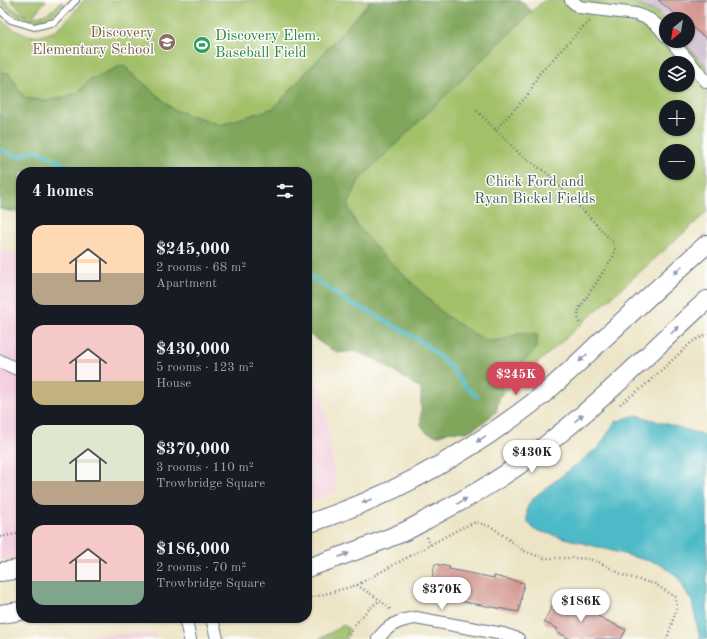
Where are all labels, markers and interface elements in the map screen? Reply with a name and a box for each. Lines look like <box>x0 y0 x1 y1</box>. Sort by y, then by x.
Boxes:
north arrow <box>659 12 695 48</box>
map controls <box>659 12 695 180</box>
place label: Discovery Elementary School <box>32 26 154 58</box>
place label: Discovery Elem. Baseball Field <box>215 29 320 61</box>
school or university icon: Discovery Elementary School <box>157 32 177 52</box>
sports icon: Discovery Elem. Baseball Field <box>192 35 212 55</box>
button: layers <box>659 56 695 92</box>
button: + <box>659 100 695 136</box>
button: − <box>659 144 695 180</box>
park label: Chick Ford and Ryan Bickel Fields <box>474 175 596 207</box>
icon: filters <box>274 180 296 202</box>
text: 4 homes <box>32 183 94 200</box>
icon: home <box>64 241 112 289</box>
text: $245,000 <box>156 241 230 258</box>
text: 2 rooms · 68 m² <box>156 261 246 274</box>
one-way arrow <box>673 265 683 275</box>
text: Apartment <box>156 277 217 290</box>
one-way arrow <box>669 325 680 334</box>
icon: home <box>64 341 112 389</box>
text: $430,000 <box>156 341 230 358</box>
one-way arrow <box>578 354 588 363</box>
text: 5 rooms · 123 m² <box>156 361 254 374</box>
pin: $245K <box>488 362 544 396</box>
text: $245K <box>496 368 536 381</box>
text: House <box>156 377 191 390</box>
one-way arrow <box>574 413 585 422</box>
one-way arrow <box>476 435 486 443</box>
pin: $430K <box>504 440 560 474</box>
icon: home <box>64 441 112 489</box>
text: $370,000 <box>156 441 230 458</box>
text: $430K <box>512 446 552 459</box>
text: 3 rooms · 110 m² <box>156 461 254 474</box>
text: Trowbridge Square <box>156 477 265 490</box>
one-way arrow <box>456 497 468 504</box>
one-way arrow <box>361 498 372 504</box>
icon: home <box>64 541 112 589</box>
text: $186,000 <box>156 541 230 558</box>
one-way arrow <box>338 552 350 558</box>
text: 2 rooms · 70 m² <box>156 561 246 574</box>
text: Trowbridge Square <box>156 577 265 590</box>
pin: $370K <box>414 577 470 611</box>
text: $370K <box>422 583 462 596</box>
pin: $186K <box>553 589 609 623</box>
text: $186K <box>561 595 601 608</box>

